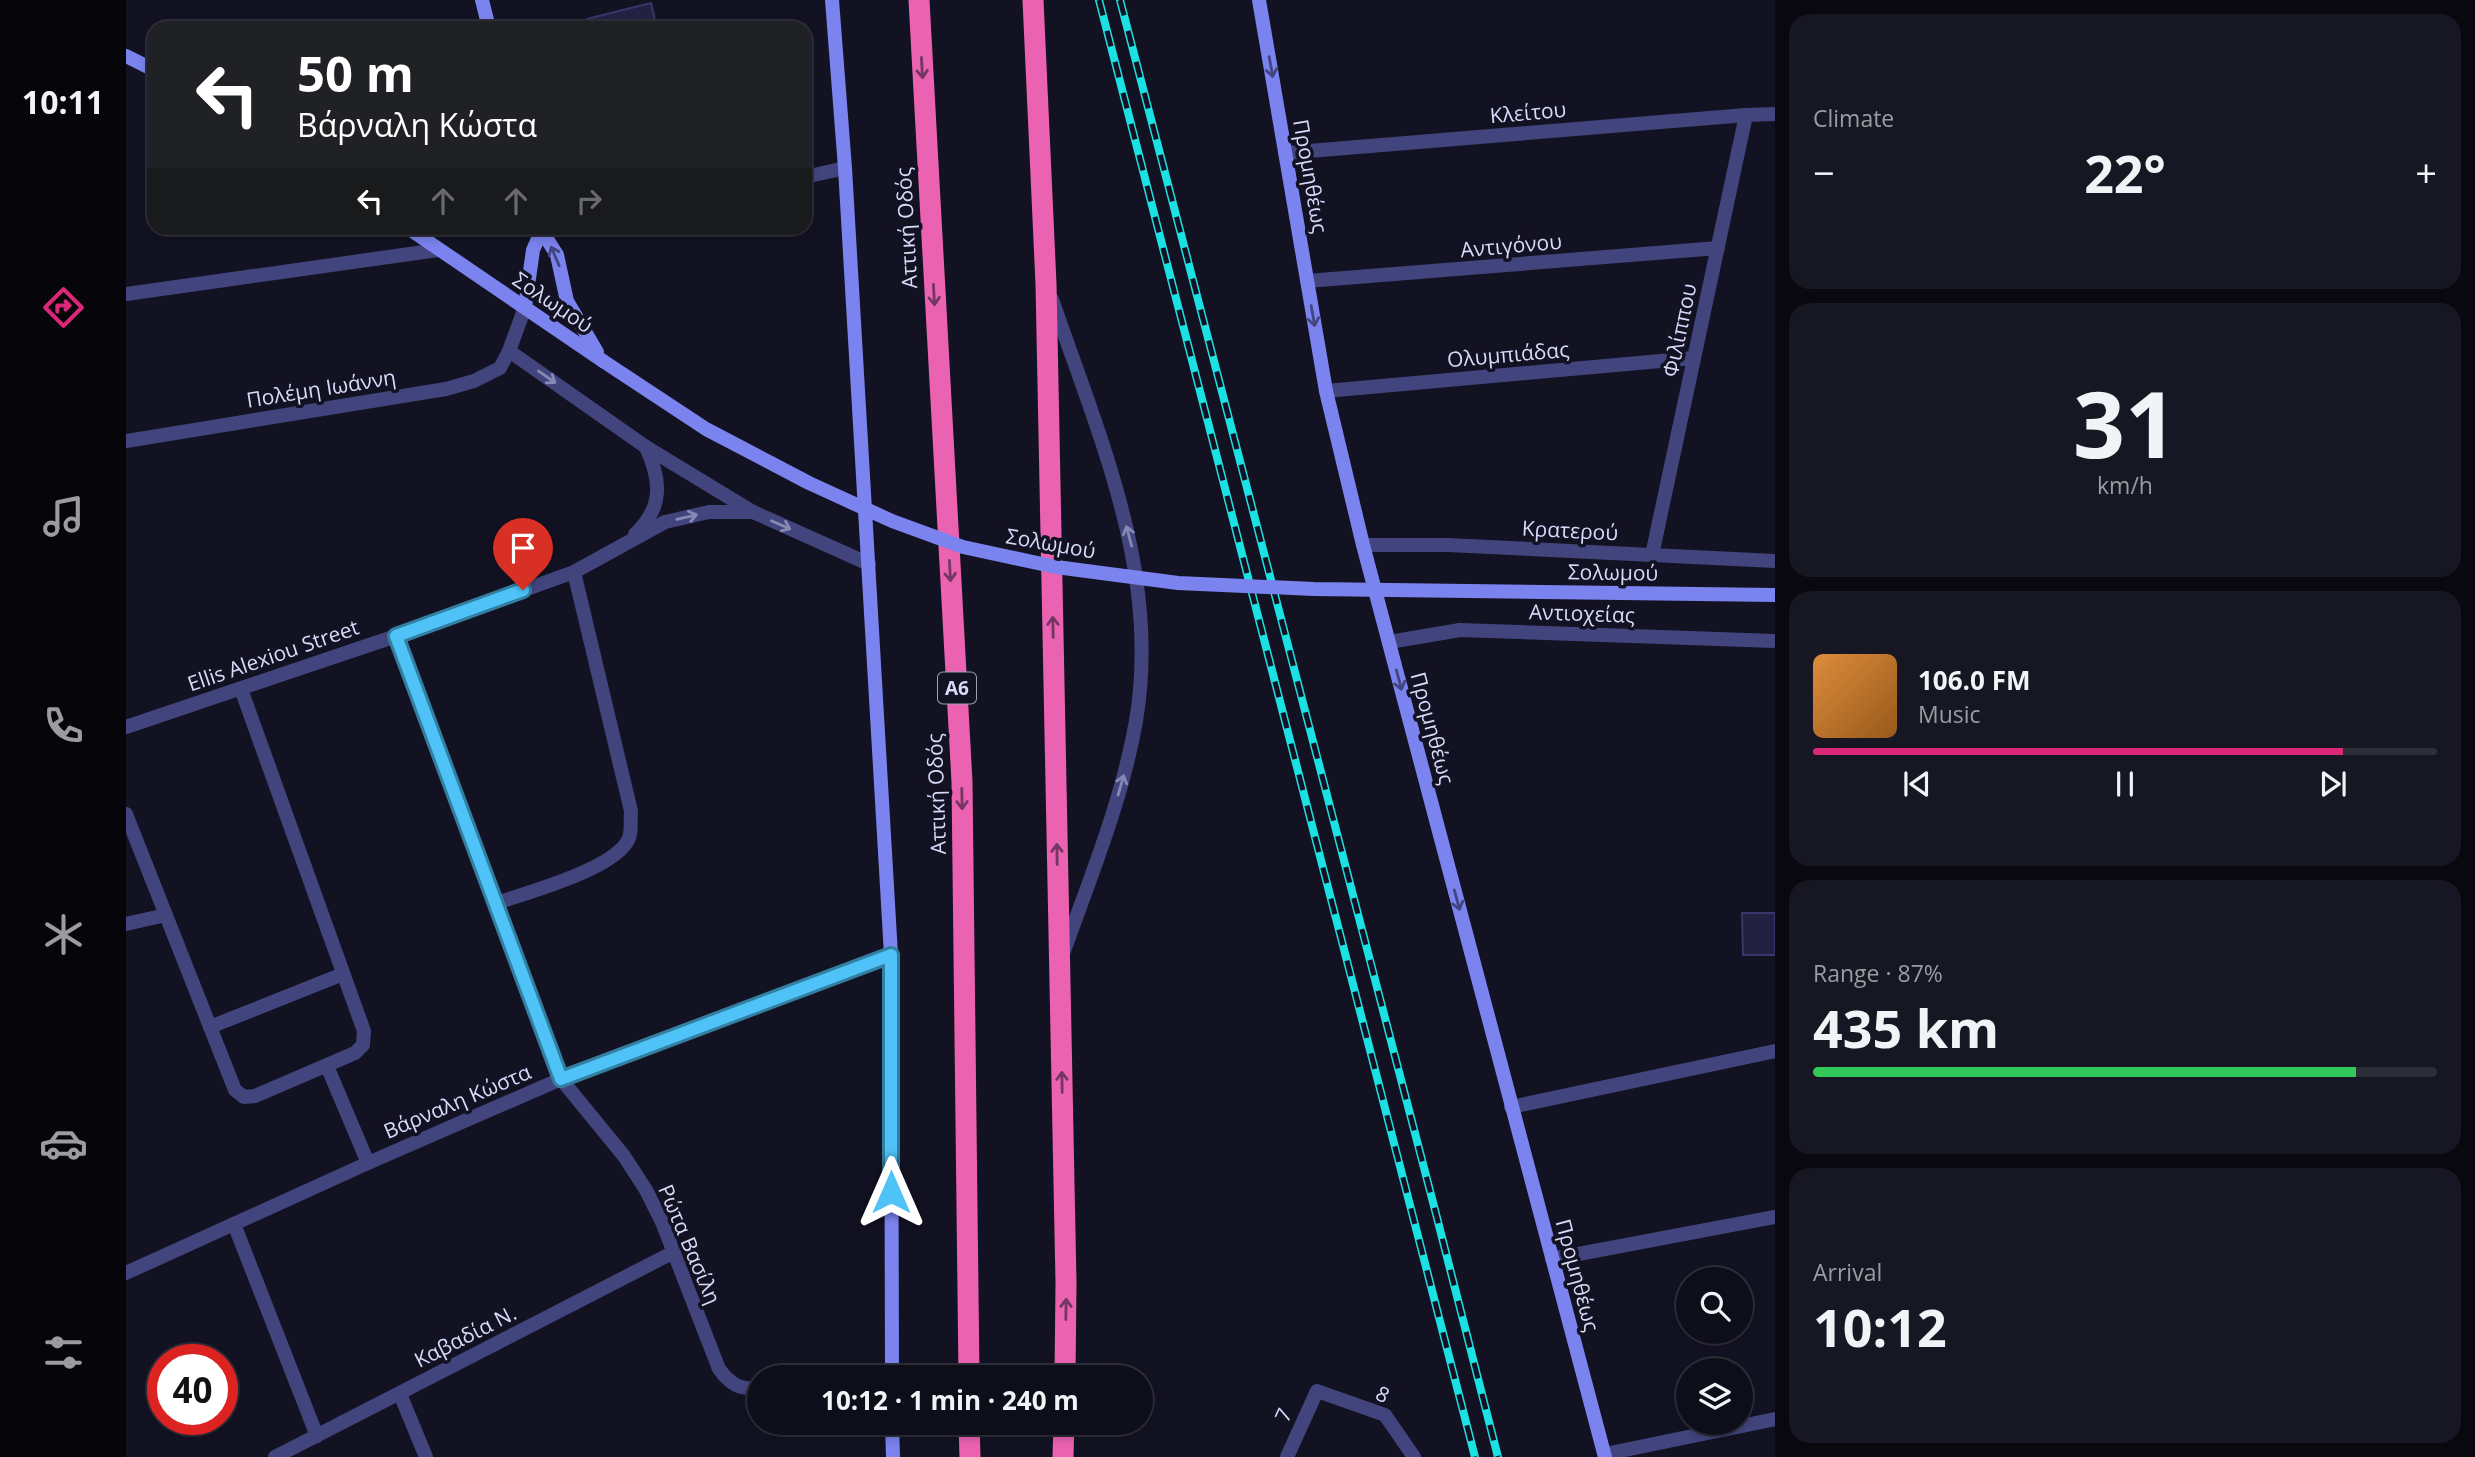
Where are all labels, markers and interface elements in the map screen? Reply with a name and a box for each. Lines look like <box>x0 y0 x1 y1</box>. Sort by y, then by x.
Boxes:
text: 50 m <box>297 40 414 106</box>
icon: left <box>182 49 273 140</box>
one-way arrow <box>1265 55 1278 78</box>
one-way arrow <box>916 56 929 79</box>
text: 10:11 <box>22 80 104 123</box>
street label: Κλείτου <box>1489 95 1567 129</box>
text: Climate <box>1813 102 1894 134</box>
text: Βάρναλη Κώστα <box>297 103 537 146</box>
street label: Προμηθέως <box>1287 117 1335 235</box>
text: 22° <box>2084 137 2166 208</box>
text: − <box>1813 146 1835 198</box>
text: + <box>2415 146 2437 198</box>
street label: Αττική Οδός <box>889 167 923 289</box>
icon: left <box>351 182 389 220</box>
icon: ahead <box>424 182 462 220</box>
icon: ahead <box>497 182 535 220</box>
icon: right <box>570 182 608 220</box>
street label: Αντιγόνου <box>1459 227 1563 263</box>
one-way arrow <box>547 246 560 267</box>
street label: Σολωμού <box>508 265 598 339</box>
street label: Φιλίππου <box>1655 281 1703 379</box>
icon: directions <box>39 283 88 332</box>
one-way arrow <box>928 284 941 307</box>
one-way arrow <box>1307 304 1320 327</box>
street label: Ολυμπιάδας <box>1446 335 1570 373</box>
text: 31 <box>2073 361 2177 485</box>
street label: Πολέμη Ιωάννη <box>244 362 398 414</box>
one-way arrow <box>537 370 556 384</box>
text: km/h <box>2097 469 2153 501</box>
icon: music <box>39 492 88 541</box>
one-way arrow <box>675 509 698 523</box>
street label: Κρατερού <box>1521 513 1619 547</box>
pin <box>493 518 553 590</box>
one-way arrow <box>770 519 791 532</box>
street label: Σολωμού <box>1004 521 1098 565</box>
one-way arrow <box>1122 525 1135 548</box>
icon: arrive <box>504 529 542 567</box>
street label: Σολωμού <box>1568 557 1658 587</box>
one-way arrow <box>944 560 957 582</box>
street label: Αντιοχείας <box>1529 597 1635 629</box>
street label: Ellis Alexiou Street <box>184 613 362 697</box>
one-way arrow <box>1046 615 1060 638</box>
text: 106.0 FM <box>1918 662 2030 698</box>
one-way arrow <box>1393 668 1406 691</box>
street label: Προμηθέως <box>1405 669 1461 787</box>
road number: Α6 <box>938 673 976 704</box>
text: Music <box>1918 698 1981 730</box>
icon: phone <box>39 701 88 750</box>
street label: Αττική Οδός <box>920 733 952 855</box>
icon: previous <box>1898 765 1936 803</box>
icon: pause <box>2106 765 2144 803</box>
icon: next <box>2314 765 2352 803</box>
one-way arrow <box>1115 774 1128 796</box>
one-way arrow <box>955 787 969 810</box>
one-way arrow <box>1051 843 1064 866</box>
one-way arrow <box>1451 889 1464 911</box>
icon: climate <box>39 910 88 959</box>
text: Range · 87% <box>1813 957 1943 989</box>
text: 435 km <box>1813 992 1999 1063</box>
street label: Βάρναλη Κώστα <box>379 1057 535 1145</box>
one-way arrow <box>1055 1070 1069 1093</box>
icon: car <box>39 1119 88 1168</box>
position arrow <box>854 1155 928 1229</box>
street label: Ρώτα Βασίλη <box>652 1180 728 1308</box>
street label: Προμηθέως <box>1550 1216 1606 1334</box>
text: Arrival <box>1813 1256 1882 1288</box>
map controls <box>1676 1267 1753 1435</box>
button: search <box>1676 1267 1753 1344</box>
text: 10:12 <box>1813 1291 1947 1362</box>
street label: Καβαδία Ν. <box>409 1298 521 1374</box>
one-way arrow <box>1059 1298 1073 1321</box>
icon: filters <box>39 1328 88 1377</box>
speed limit sign: 40 <box>147 1344 238 1435</box>
button: layers <box>1676 1358 1753 1435</box>
street label: 8 <box>1371 1379 1395 1409</box>
text: 10:12 · 1 min · 240 m <box>821 1382 1079 1418</box>
street label: 7 <box>1268 1404 1298 1426</box>

